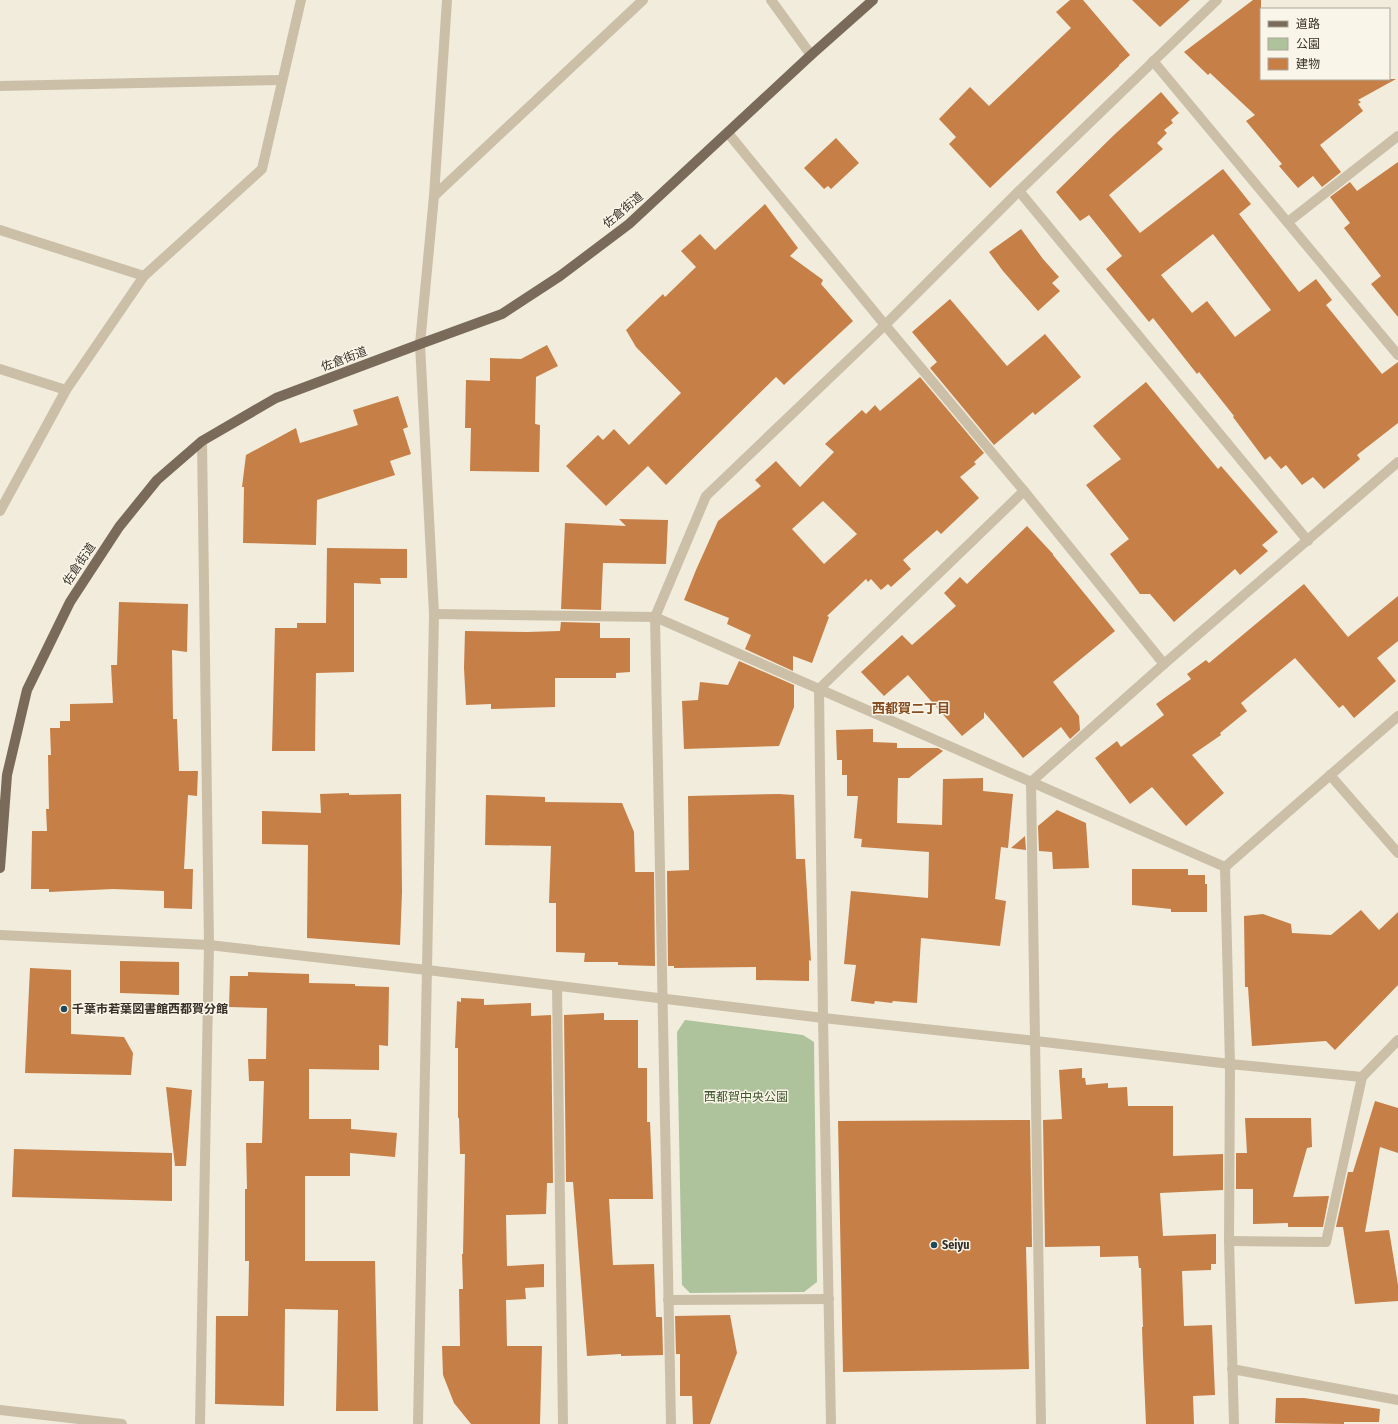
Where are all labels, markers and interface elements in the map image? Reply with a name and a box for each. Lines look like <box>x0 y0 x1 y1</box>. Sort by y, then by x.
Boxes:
legend <box>1260 8 1390 80</box>
text: 道路 <box>1296 17 1320 31</box>
text: 公園 <box>1296 37 1320 51</box>
text: 建物 <box>1296 57 1320 71</box>
street label: 佐倉街道 <box>600 189 646 231</box>
street label: 佐倉街道 <box>319 344 369 374</box>
street label: 佐倉街道 <box>60 540 98 588</box>
district label: 西都賀二丁目 <box>872 701 950 716</box>
place label: 千葉市若葉図書館西都賀分館 <box>72 1002 228 1016</box>
marker: 千葉市若葉図書館西都賀分館 <box>59 1004 69 1014</box>
park label: 西都賀中央公園 <box>704 1090 788 1104</box>
place label: Seiyu <box>942 1238 969 1252</box>
marker: Seiyu <box>929 1240 939 1250</box>

